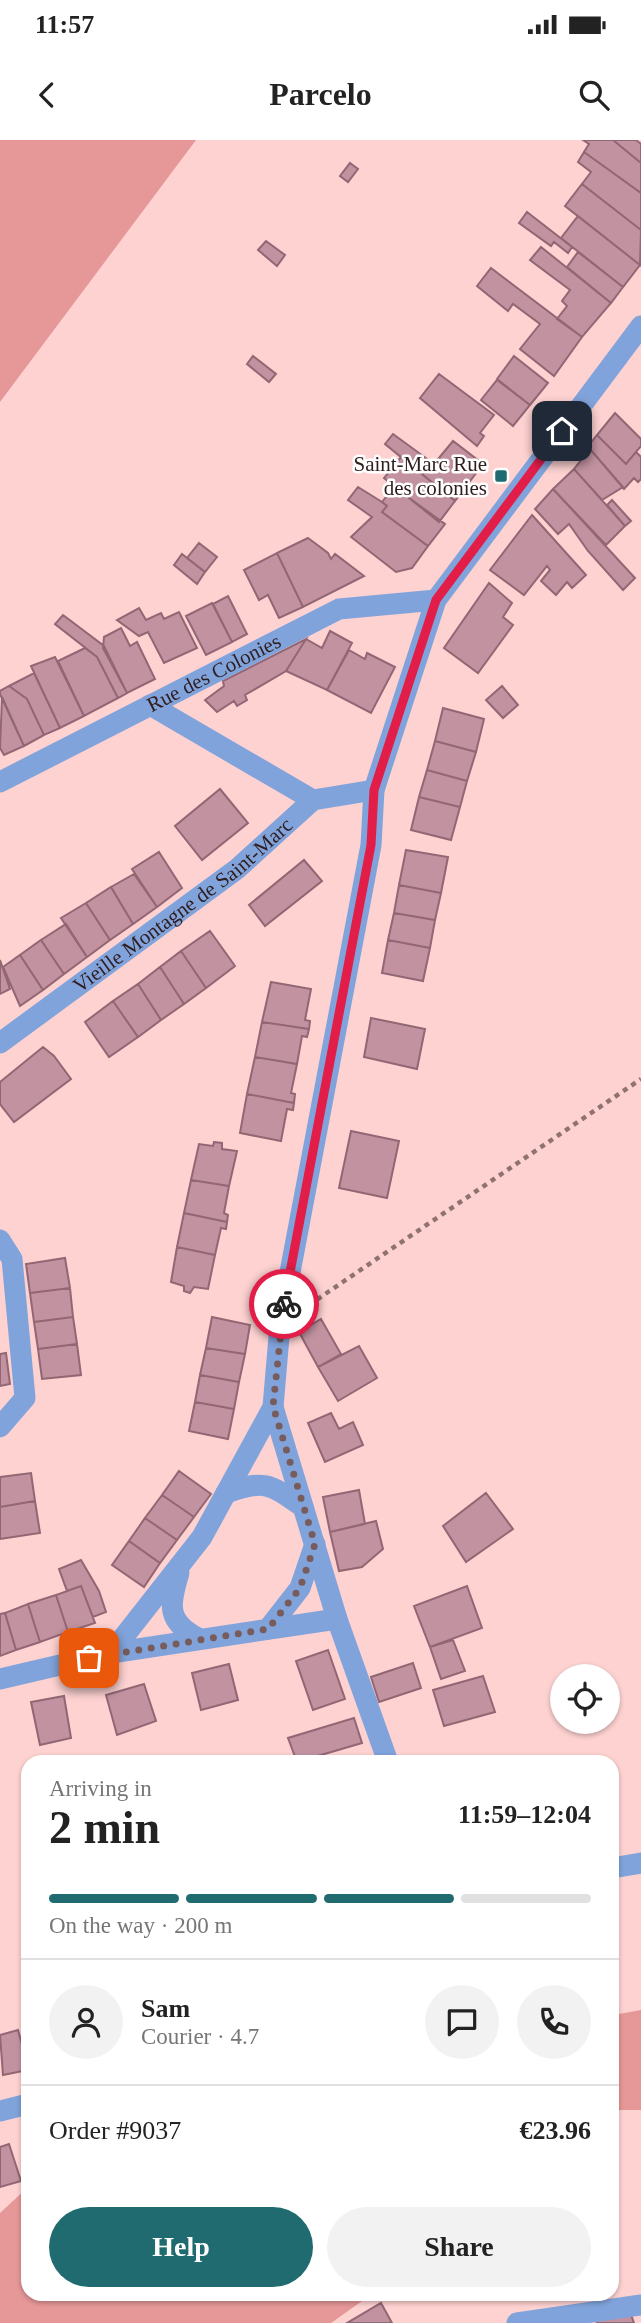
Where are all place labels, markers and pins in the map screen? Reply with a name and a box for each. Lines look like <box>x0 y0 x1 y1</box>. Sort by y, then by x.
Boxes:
pin <box>532 401 592 461</box>
place label: Saint-Marc Rue des colonies <box>353 452 487 500</box>
marker: Saint-Marc Rue des colonies <box>493 468 509 484</box>
pin <box>59 1628 119 1688</box>

